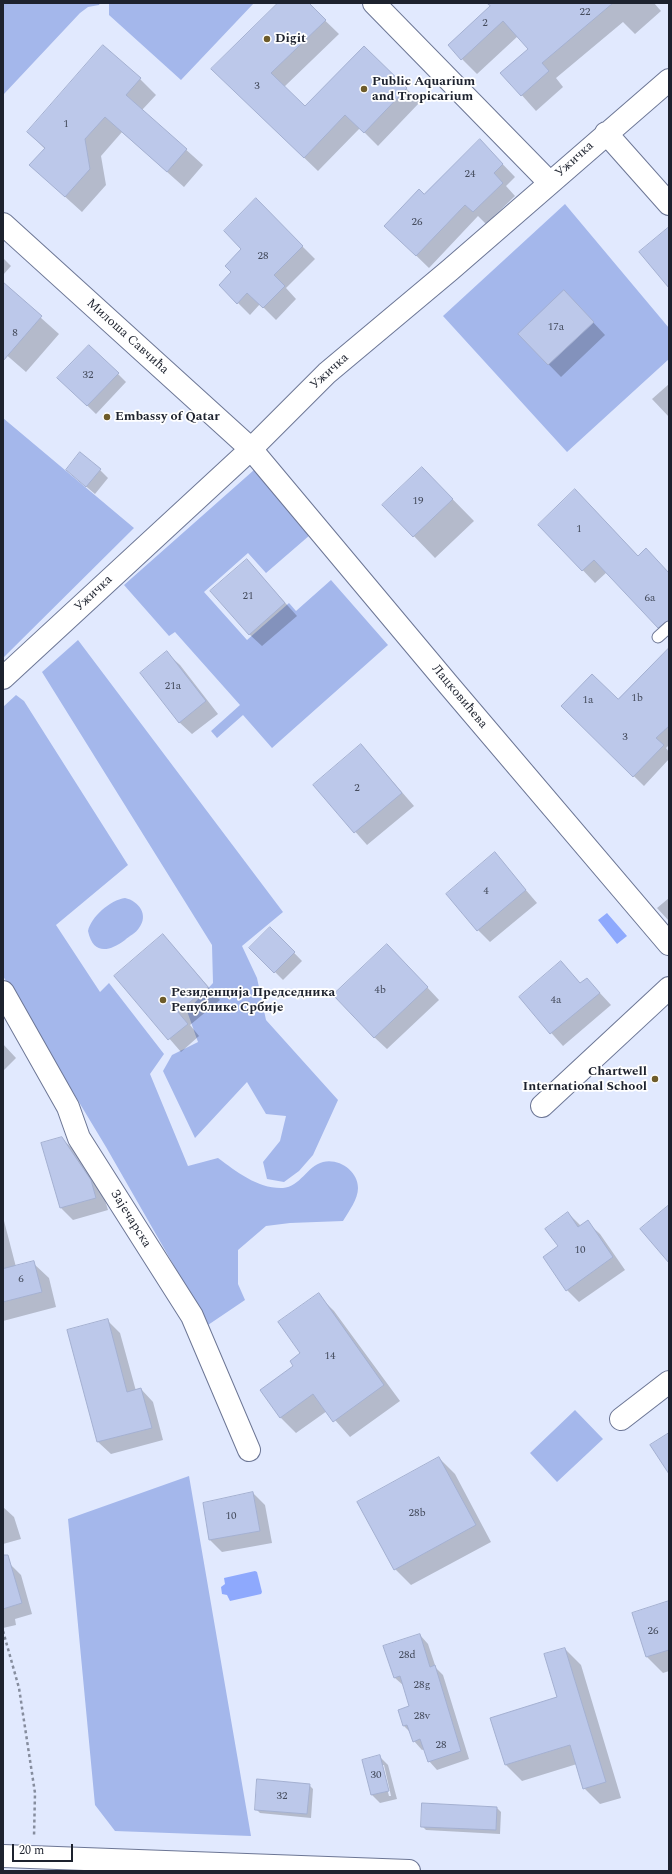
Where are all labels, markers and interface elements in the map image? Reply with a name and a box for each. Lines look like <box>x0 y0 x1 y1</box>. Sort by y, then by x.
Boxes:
house number: 22 <box>580 6 590 20</box>
house number: 2 <box>482 17 488 31</box>
place label: Digit <box>275 31 306 47</box>
marker: Digit <box>262 34 272 44</box>
place label: Public Aquarium and Tropicarium <box>372 74 475 105</box>
house number: 3 <box>254 80 260 94</box>
marker: Public Aquarium and Tropicarium <box>359 84 369 94</box>
house number: 1 <box>63 118 69 132</box>
street label: Ужичка <box>553 139 597 181</box>
house number: 24 <box>465 168 475 182</box>
house number: 26 <box>412 216 422 230</box>
house number: 28 <box>258 250 268 264</box>
street label: Милоша Савчића <box>83 296 171 378</box>
house number: 17a <box>548 321 564 335</box>
house number: 8 <box>12 327 18 341</box>
street label: Ужичка <box>308 351 352 393</box>
house number: 32 <box>83 369 93 383</box>
place label: Embassy of Qatar <box>115 409 220 425</box>
marker: Embassy of Qatar <box>102 412 112 422</box>
house number: 19 <box>413 495 423 509</box>
house number: 1 <box>576 523 582 537</box>
street label: Ужичка <box>72 572 116 616</box>
house number: 21 <box>243 590 253 604</box>
house number: 6a <box>645 592 655 606</box>
street label: Лацковићева <box>428 662 490 732</box>
house number: 21a <box>165 680 181 694</box>
house number: 1b <box>631 692 643 706</box>
house number: 1a <box>583 694 593 708</box>
house number: 3 <box>622 731 628 745</box>
house number: 2 <box>354 782 360 796</box>
house number: 4 <box>483 885 489 899</box>
house number: 4b <box>374 984 386 998</box>
place label: Резиденција Председника Републике Србије <box>171 985 335 1016</box>
house number: 4a <box>551 994 561 1008</box>
marker: Резиденција Председника Републике Србије <box>158 995 168 1005</box>
place label: Chartwell International School <box>523 1064 647 1095</box>
marker: Chartwell International School <box>650 1074 660 1084</box>
street label: Зајечарска <box>106 1187 154 1251</box>
house number: 10 <box>575 1244 585 1258</box>
house number: 6 <box>18 1273 24 1287</box>
house number: 14 <box>325 1350 335 1364</box>
house number: 28b <box>408 1507 426 1521</box>
house number: 10 <box>226 1510 236 1524</box>
house number: 26 <box>648 1625 658 1639</box>
house number: 28d <box>398 1649 416 1663</box>
house number: 28g <box>413 1679 431 1693</box>
house number: 28v <box>414 1710 430 1724</box>
house number: 28 <box>436 1739 446 1753</box>
house number: 30 <box>371 1769 381 1783</box>
house number: 32 <box>277 1790 287 1804</box>
scale bar <box>14 1836 75 1862</box>
text: 20 m <box>19 1841 44 1860</box>

